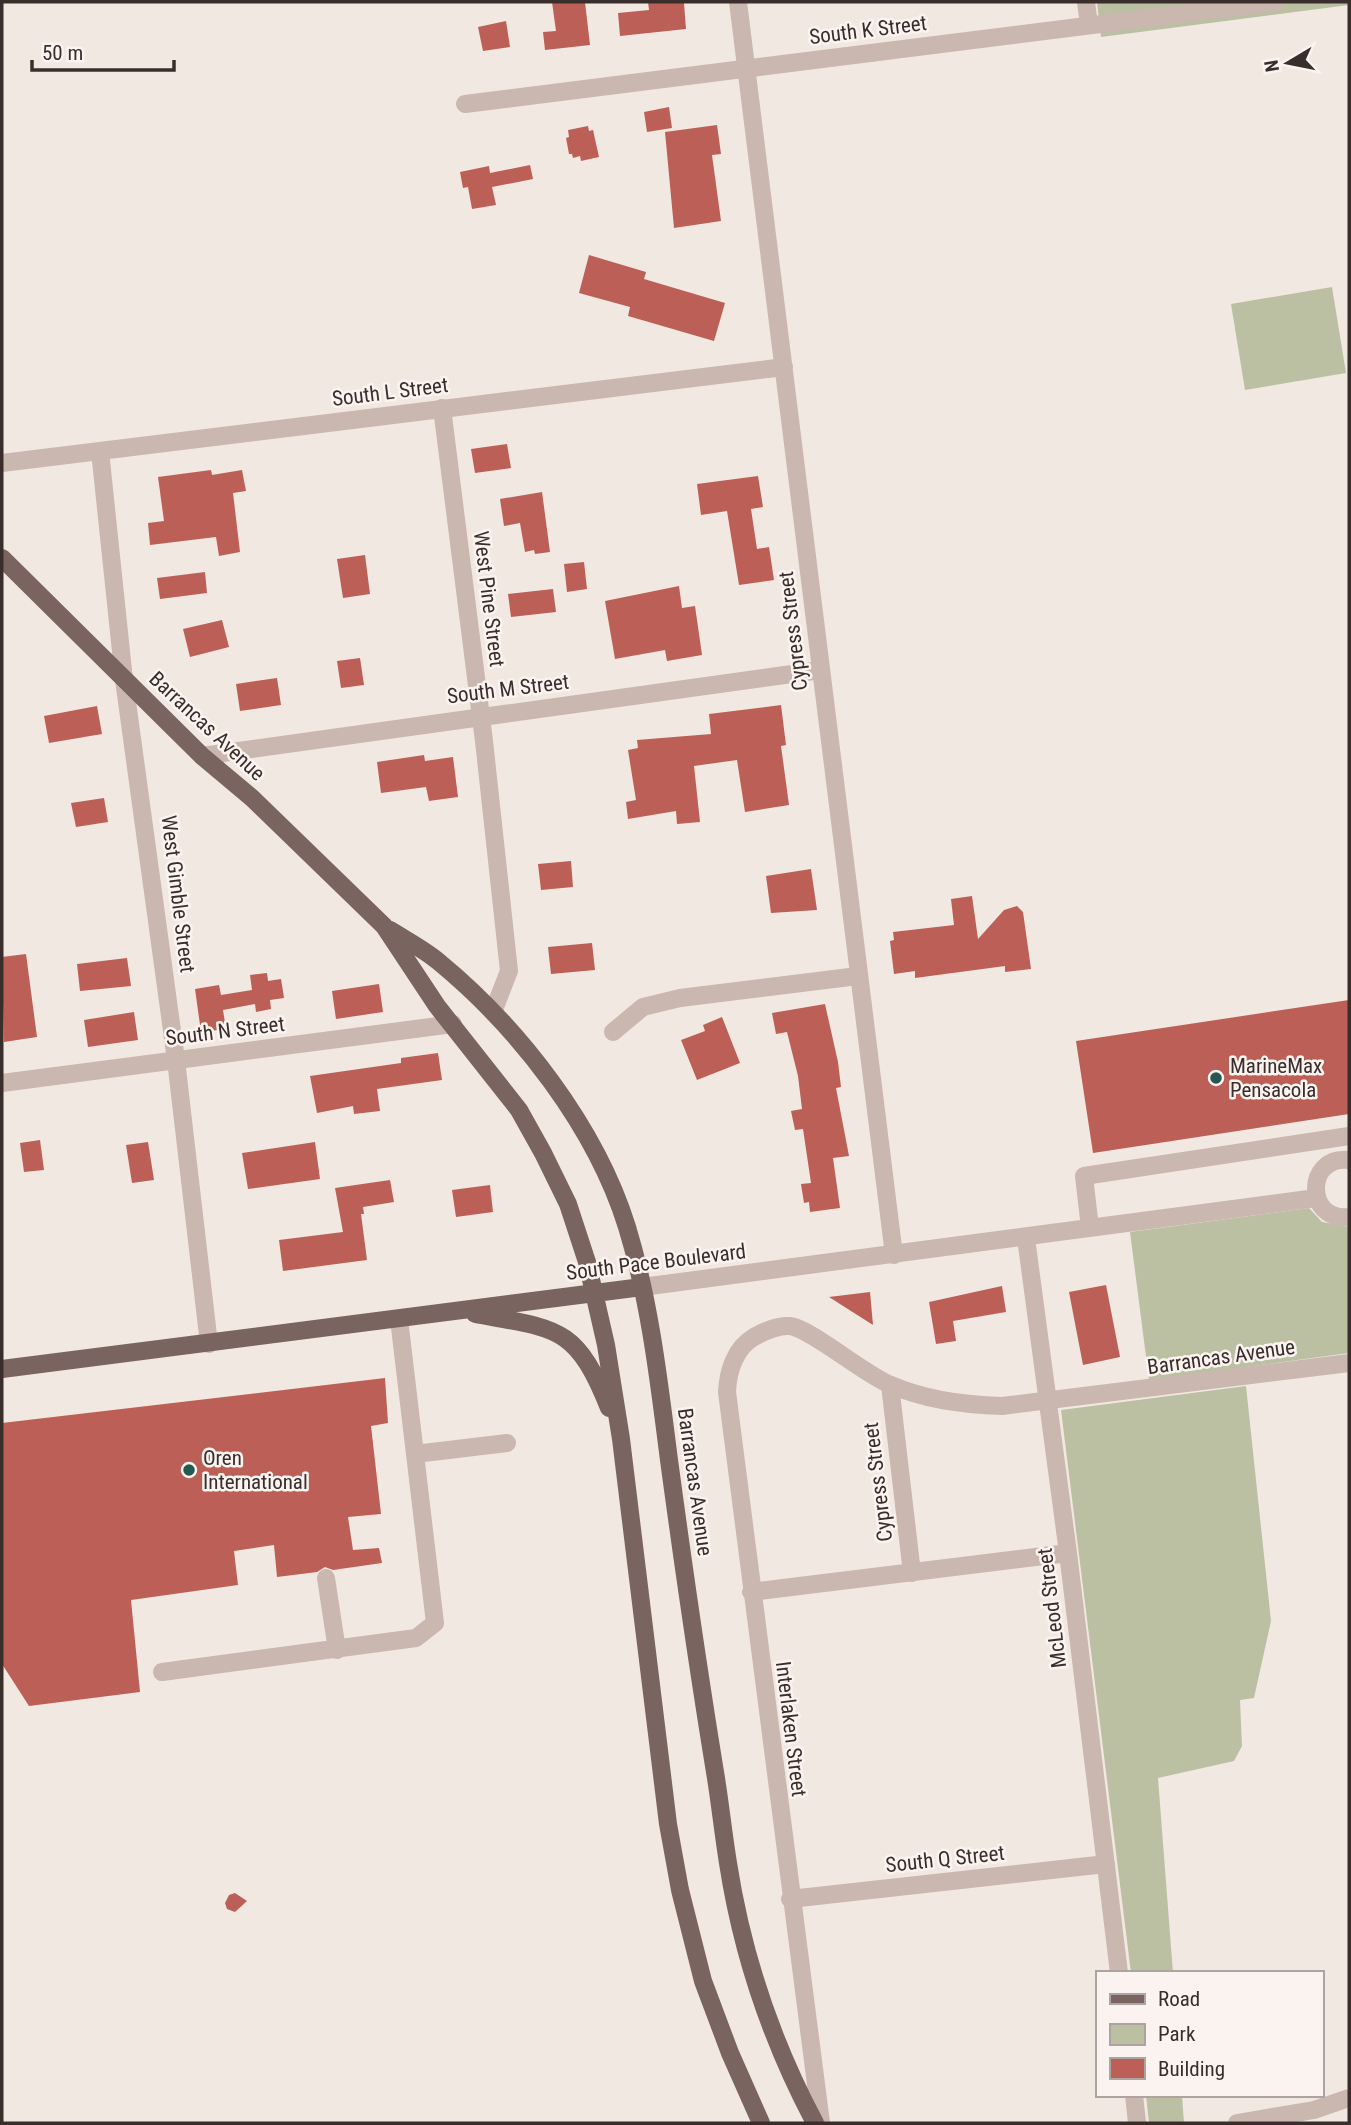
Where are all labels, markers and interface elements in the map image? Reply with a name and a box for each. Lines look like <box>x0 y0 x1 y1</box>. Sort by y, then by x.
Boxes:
street label: South K Street <box>808 11 928 49</box>
scale bar <box>32 28 173 72</box>
north arrow <box>1253 28 1323 98</box>
text: 50 m <box>42 41 83 65</box>
text: N <box>1259 58 1284 74</box>
street label: South L Street <box>331 373 449 411</box>
street label: West Pine Street <box>469 530 509 668</box>
street label: Cypress Street <box>774 570 812 692</box>
street label: Barrancas Avenue <box>144 666 270 786</box>
street label: South M Street <box>446 670 570 708</box>
street label: West Gimble Street <box>156 814 200 974</box>
street label: South N Street <box>164 1012 286 1050</box>
place label: MarineMax Pensacola <box>1230 1054 1322 1102</box>
marker: MarineMax Pensacola <box>1208 1070 1224 1086</box>
street label: South Pace Boulevard <box>565 1239 747 1285</box>
street label: Barrancas Avenue <box>1146 1335 1296 1379</box>
street label: Barrancas Avenue <box>673 1407 717 1557</box>
street label: Cypress Street <box>859 1421 897 1543</box>
place label: Oren International <box>203 1446 308 1494</box>
marker: Oren International <box>181 1462 197 1478</box>
street label: McLeod Street <box>1033 1547 1071 1669</box>
street label: Interlaken Street <box>771 1660 811 1798</box>
street label: South Q Street <box>884 1841 1006 1877</box>
legend <box>1096 1971 1323 2097</box>
text: Road <box>1158 1987 1200 2011</box>
text: Park <box>1158 2022 1196 2046</box>
text: Building <box>1158 2057 1225 2081</box>

